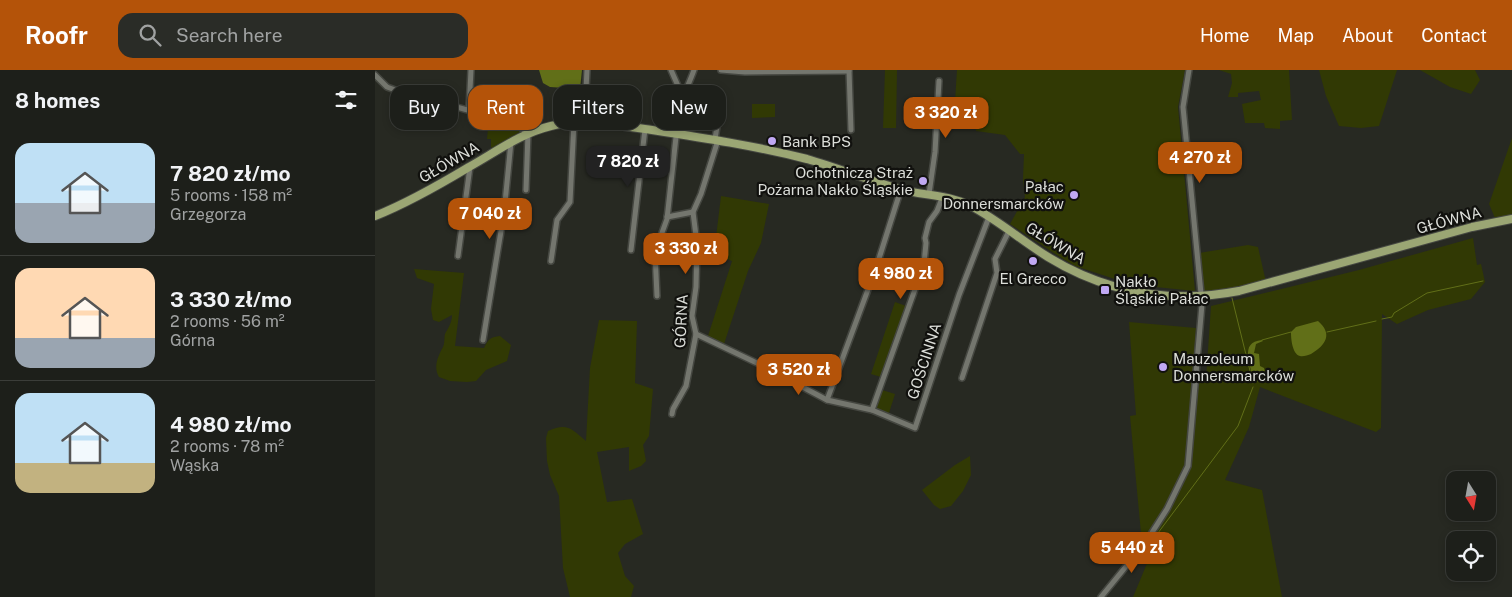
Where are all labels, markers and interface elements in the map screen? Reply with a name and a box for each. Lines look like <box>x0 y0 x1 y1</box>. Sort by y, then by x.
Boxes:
search box <box>118 13 468 58</box>
text: Roofr <box>25 21 88 49</box>
icon: search <box>136 21 164 49</box>
text: Search here <box>176 24 283 46</box>
text: Home <box>1200 25 1250 46</box>
text: Map <box>1278 25 1314 46</box>
text: About <box>1342 25 1393 46</box>
text: Contact <box>1421 25 1487 46</box>
chip: Buy <box>390 85 458 130</box>
chip: Rent <box>468 85 543 130</box>
chip: Filters <box>553 85 642 130</box>
chip: New <box>652 85 726 130</box>
icon: filters <box>332 86 360 114</box>
text: 8 homes <box>15 88 100 113</box>
pin: 3 320 zł <box>894 97 998 139</box>
text: 3 320 zł <box>915 103 977 122</box>
place label: Bank BPS <box>782 133 851 150</box>
marker: Bank BPS <box>766 135 778 147</box>
street label: GŁÓWNA <box>415 137 482 186</box>
pin: 4 270 zł <box>1148 142 1252 184</box>
pin: 7 820 zł <box>576 146 680 188</box>
text: 4 270 zł <box>1169 148 1231 167</box>
text: 7 820 zł <box>597 152 659 171</box>
text: 7 820 zł/mo <box>170 161 291 186</box>
icon: home <box>55 163 115 223</box>
place label: Ochotnicza Straż Pożarna Nakło Śląskie <box>757 164 913 198</box>
marker: Ochotnicza Straż Pożarna Nakło Śląskie <box>917 175 929 187</box>
place label: Pałac Donnersmarcków <box>943 178 1064 212</box>
text: 5 rooms · 158 m² <box>170 186 292 205</box>
marker: Pałac Donnersmarcków <box>1068 189 1080 201</box>
pin: 7 040 zł <box>438 198 542 240</box>
street label: GŁÓWNA <box>1414 202 1484 237</box>
text: 7 040 zł <box>459 204 521 223</box>
text: Grzegorza <box>170 205 246 224</box>
street label: GŁÓWNA <box>1023 218 1090 268</box>
pin: 3 330 zł <box>634 232 738 275</box>
text: 3 330 zł <box>654 239 718 258</box>
marker: El Grecco <box>1027 255 1039 267</box>
pin: 4 980 zł <box>849 258 953 300</box>
text: 4 980 zł <box>869 264 933 283</box>
place label: El Grecco <box>999 270 1067 287</box>
place label: Nakło Śląskie Pałac <box>1115 273 1209 307</box>
marker: Nakło Śląskie Pałac <box>1099 284 1111 296</box>
text: 3 330 zł/mo <box>170 287 292 312</box>
icon: home <box>55 288 115 348</box>
street label: GÓRNA <box>670 293 691 348</box>
text: 2 rooms · 56 m² <box>170 312 285 331</box>
street label: GOŚCINNA <box>903 320 944 402</box>
text: Górna <box>170 331 215 350</box>
place label: Mauzoleum Donnersmarcków <box>1173 350 1295 384</box>
pin: 3 520 zł <box>747 354 851 396</box>
text: 3 520 zł <box>767 360 831 379</box>
marker: Mauzoleum Donnersmarcków <box>1157 361 1169 373</box>
text: 4 980 zł/mo <box>170 412 292 437</box>
icon: home <box>55 413 115 473</box>
text: 2 rooms · 78 m² <box>170 437 284 456</box>
text: Wąska <box>170 456 219 475</box>
north arrow <box>1446 471 1496 521</box>
map controls <box>1446 471 1496 581</box>
button: locate <box>1446 531 1496 581</box>
pin: 5 440 zł <box>1080 532 1184 574</box>
text: 5 440 zł <box>1100 538 1164 557</box>

